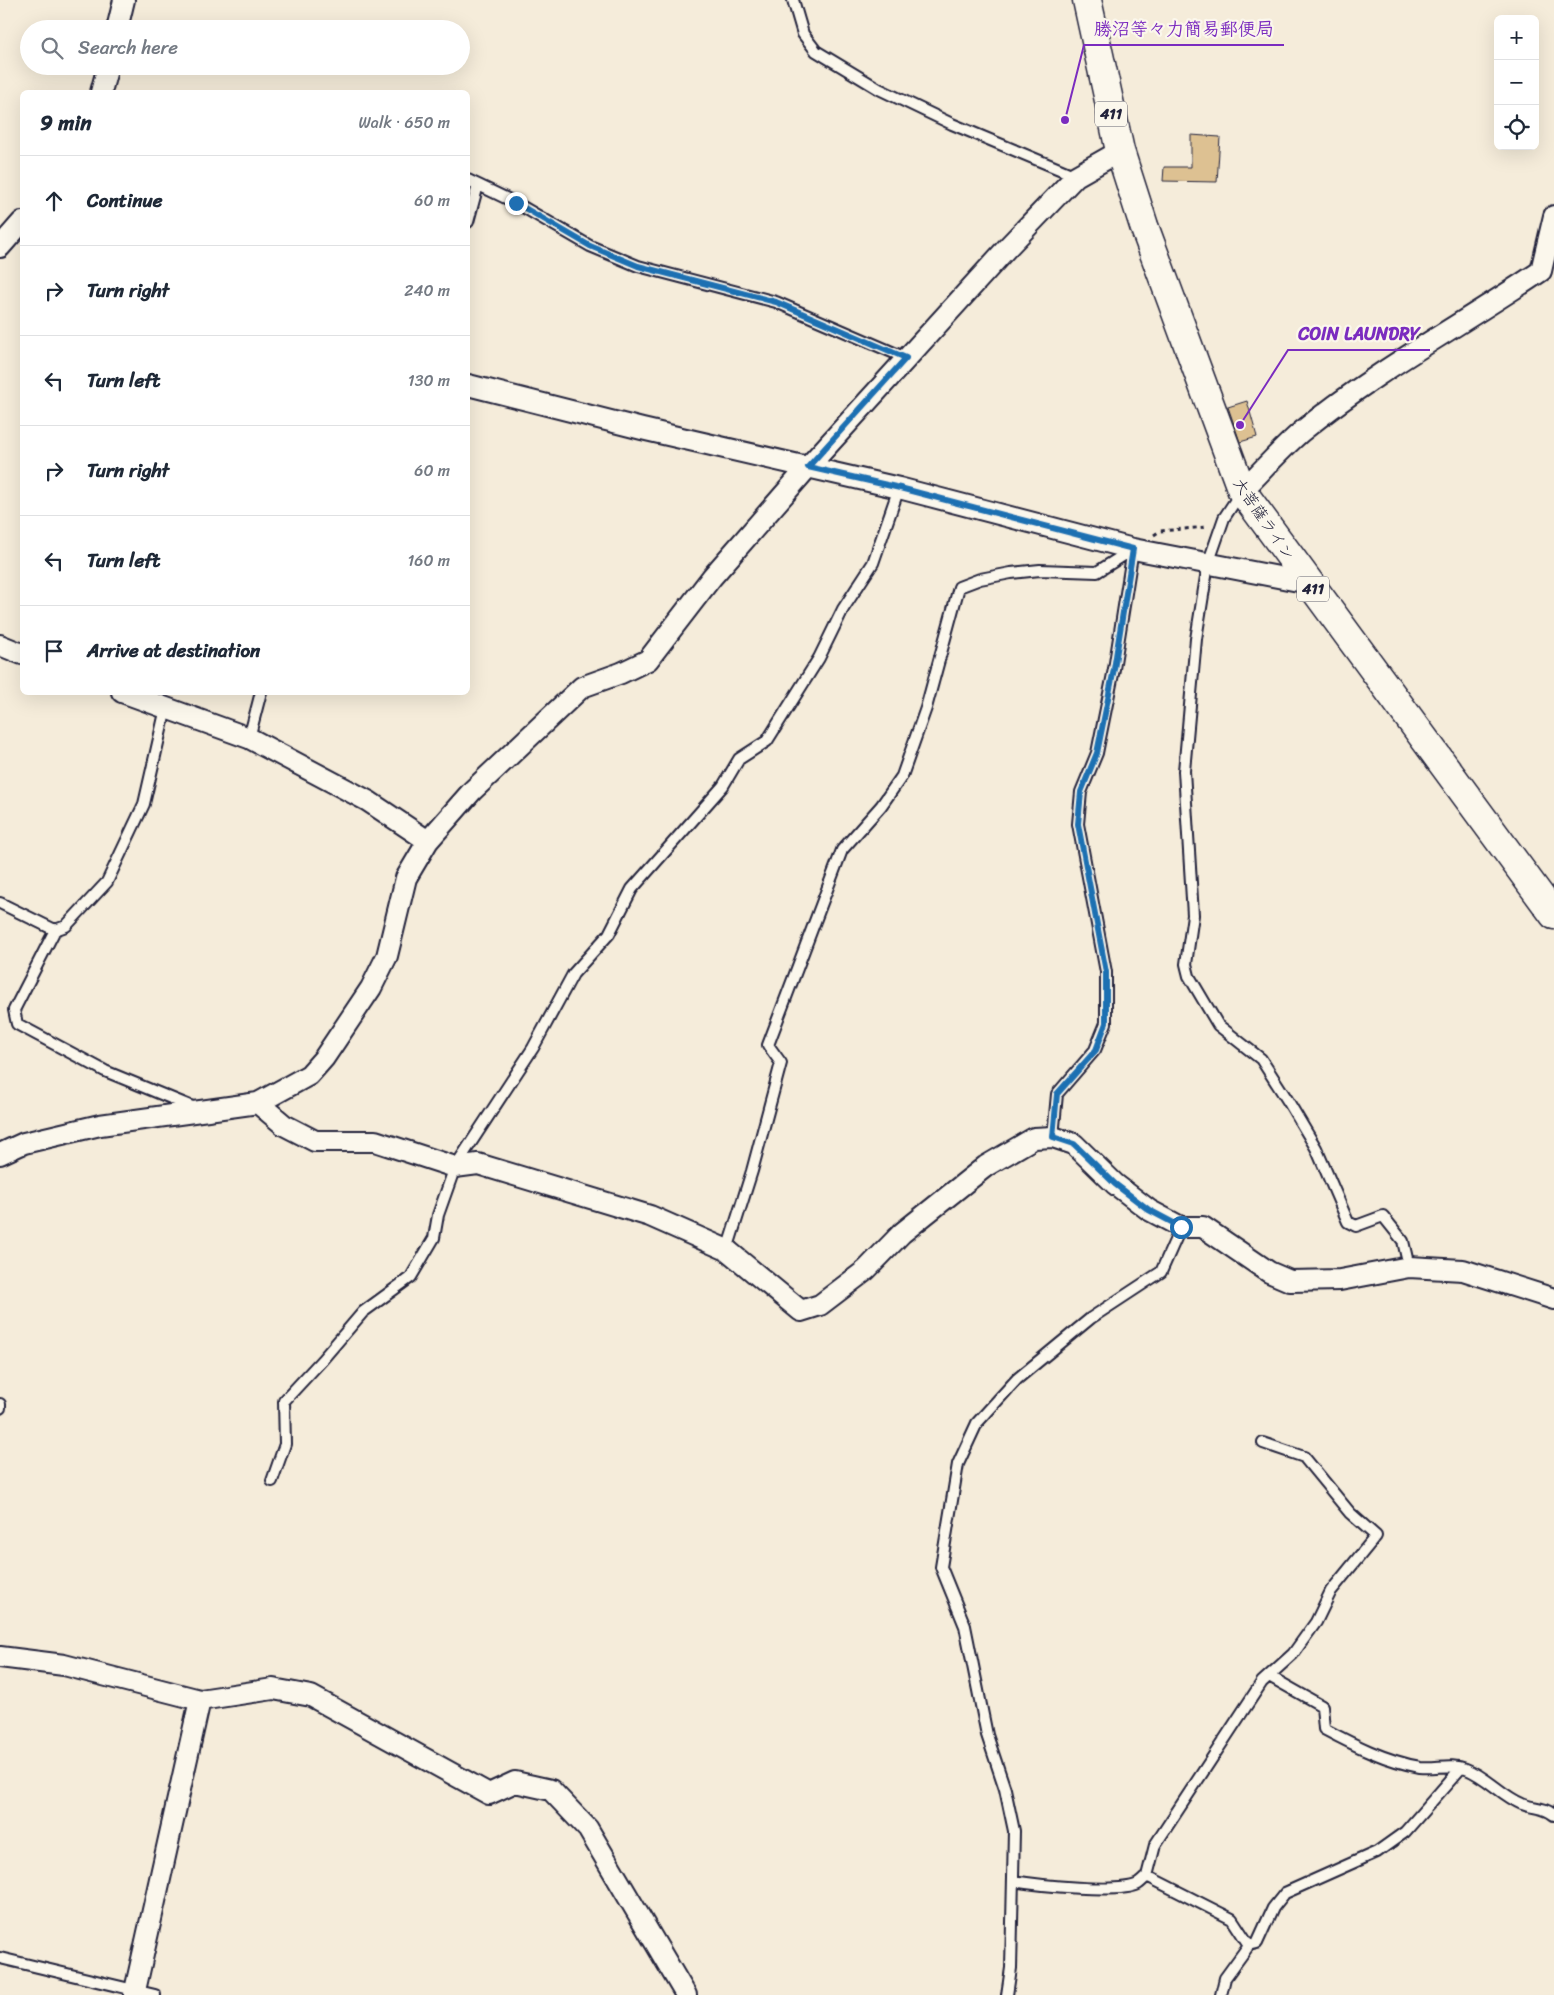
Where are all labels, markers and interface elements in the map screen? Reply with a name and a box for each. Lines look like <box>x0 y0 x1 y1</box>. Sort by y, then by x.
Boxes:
callout: 勝沼等々力簡易郵便局 <box>1084 12 1284 45</box>
text: 勝沼等々力簡易郵便局 <box>1094 13 1274 45</box>
map controls <box>1494 15 1539 150</box>
button: + <box>1494 15 1539 60</box>
search box <box>20 20 470 75</box>
text: Search here <box>78 31 178 64</box>
icon: search <box>38 34 66 62</box>
button: − <box>1494 60 1539 105</box>
road number: 411 <box>1095 102 1127 126</box>
text: 9 min <box>40 104 92 142</box>
button: locate <box>1494 105 1539 150</box>
text: Walk · 650 m <box>359 108 450 137</box>
text: Continue <box>87 184 163 217</box>
text: 60 m <box>414 186 450 215</box>
icon: ahead <box>40 187 68 215</box>
route end <box>505 192 528 215</box>
text: Turn right <box>87 274 169 307</box>
text: 240 m <box>404 276 450 305</box>
icon: right <box>40 277 68 305</box>
callout: COIN LAUNDRY <box>1288 317 1430 350</box>
text: COIN LAUNDRY <box>1297 318 1422 350</box>
text: Turn left <box>87 364 160 397</box>
text: 130 m <box>408 366 450 395</box>
icon: left <box>40 367 68 395</box>
text: Turn right <box>87 454 169 487</box>
text: 60 m <box>414 456 450 485</box>
icon: right <box>40 457 68 485</box>
street label: 大菩薩ライン <box>1225 471 1303 567</box>
text: Turn left <box>87 544 160 577</box>
text: 160 m <box>407 546 450 575</box>
icon: left <box>40 547 68 575</box>
road number: 411 <box>1297 576 1329 602</box>
text: Arrive at destination <box>87 634 260 667</box>
icon: arrive <box>40 637 68 665</box>
route start <box>1170 1216 1193 1239</box>

